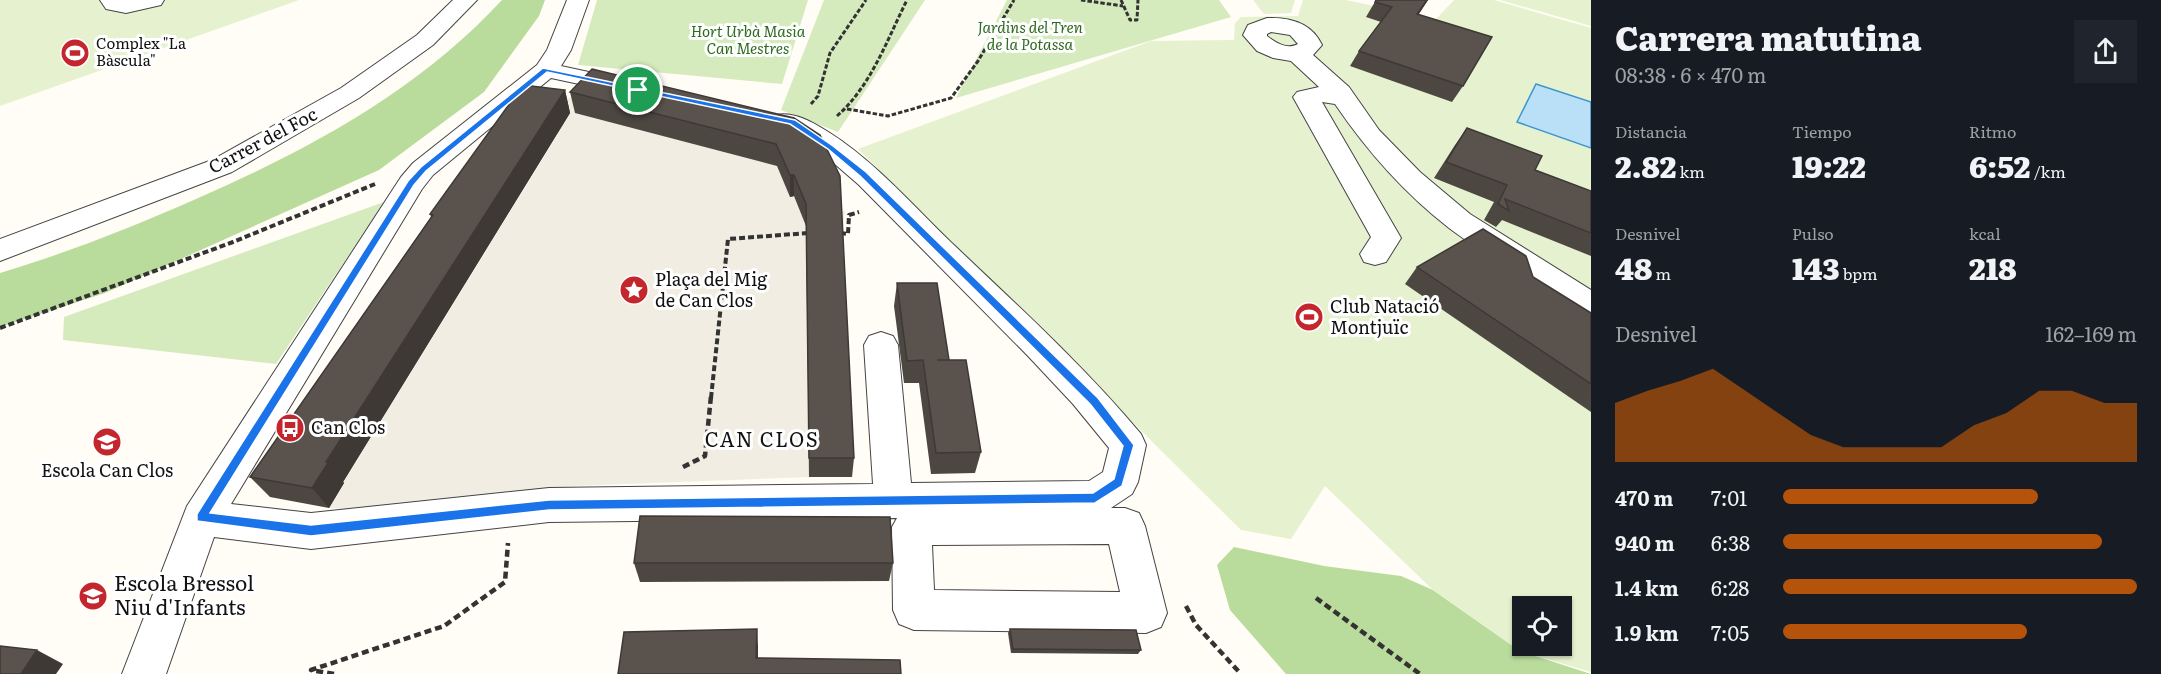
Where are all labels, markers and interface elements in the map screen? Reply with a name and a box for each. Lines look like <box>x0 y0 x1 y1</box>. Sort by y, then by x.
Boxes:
text: Carrera matutina <box>1615 12 1921 61</box>
park label: Jardins del Tren de la Potassa <box>977 15 1083 55</box>
park label: Hort Urbà Masia Can Mestres <box>691 19 806 59</box>
button: share <box>2074 20 2137 83</box>
place label: Complex "La Bàscula" <box>96 31 187 71</box>
sports icon: Complex "La Bàscula" <box>59 37 91 69</box>
text: 08:38 · 6 × 470 m <box>1615 59 1766 89</box>
pin <box>612 64 663 115</box>
icon: arrive <box>621 73 654 106</box>
street label: Carrer del Foc <box>203 100 321 180</box>
text: Distancia <box>1615 119 1687 143</box>
text: Tiempo <box>1792 119 1852 143</box>
text: Ritmo <box>1969 119 2016 143</box>
text: 2.82 <box>1615 143 1676 187</box>
text: 19:22 <box>1792 143 1866 187</box>
text: 6:52 <box>1969 143 2030 187</box>
text: km <box>1676 159 1705 183</box>
text: /km <box>2030 159 2066 183</box>
text: Desnivel <box>1615 221 1680 245</box>
text: Pulso <box>1792 221 1834 245</box>
text: kcal <box>1969 221 2001 245</box>
text: 48 <box>1615 245 1652 289</box>
text: 143 <box>1792 245 1839 289</box>
text: 218 <box>1969 245 2017 289</box>
text: m <box>1652 261 1671 285</box>
text: bpm <box>1839 261 1877 285</box>
place label: Plaça del Mig de Can Clos <box>655 265 768 313</box>
place icon: Plaça del Mig de Can Clos <box>618 274 650 306</box>
place label: Club Natació Montjuïc <box>1330 292 1439 340</box>
sports icon: Club Natació Montjuïc <box>1293 301 1325 333</box>
text: Desnivel <box>1615 318 1697 348</box>
text: 162–169 m <box>2045 318 2137 348</box>
bus stop icon: Can Clos <box>274 412 306 444</box>
place label: Can Clos <box>311 413 385 440</box>
district label: CAN CLOS <box>705 423 819 453</box>
school or university icon: Escola Can Clos <box>91 426 123 458</box>
place label: Escola Can Clos <box>41 456 173 483</box>
text: 470 m <box>1615 482 1673 512</box>
text: 7:01 <box>1711 482 1747 512</box>
text: 940 m <box>1615 527 1675 557</box>
text: 6:38 <box>1711 527 1750 557</box>
place label: Escola Bressol Niu d'Infants <box>114 566 254 621</box>
text: 1.4 km <box>1615 572 1679 602</box>
text: 6:28 <box>1711 572 1749 602</box>
school or university icon: Escola Bressol Niu d'Infants <box>77 580 109 612</box>
map controls <box>1512 596 1572 656</box>
button: locate <box>1512 596 1572 656</box>
text: 1.9 km <box>1615 617 1679 647</box>
text: 7:05 <box>1711 617 1749 647</box>

